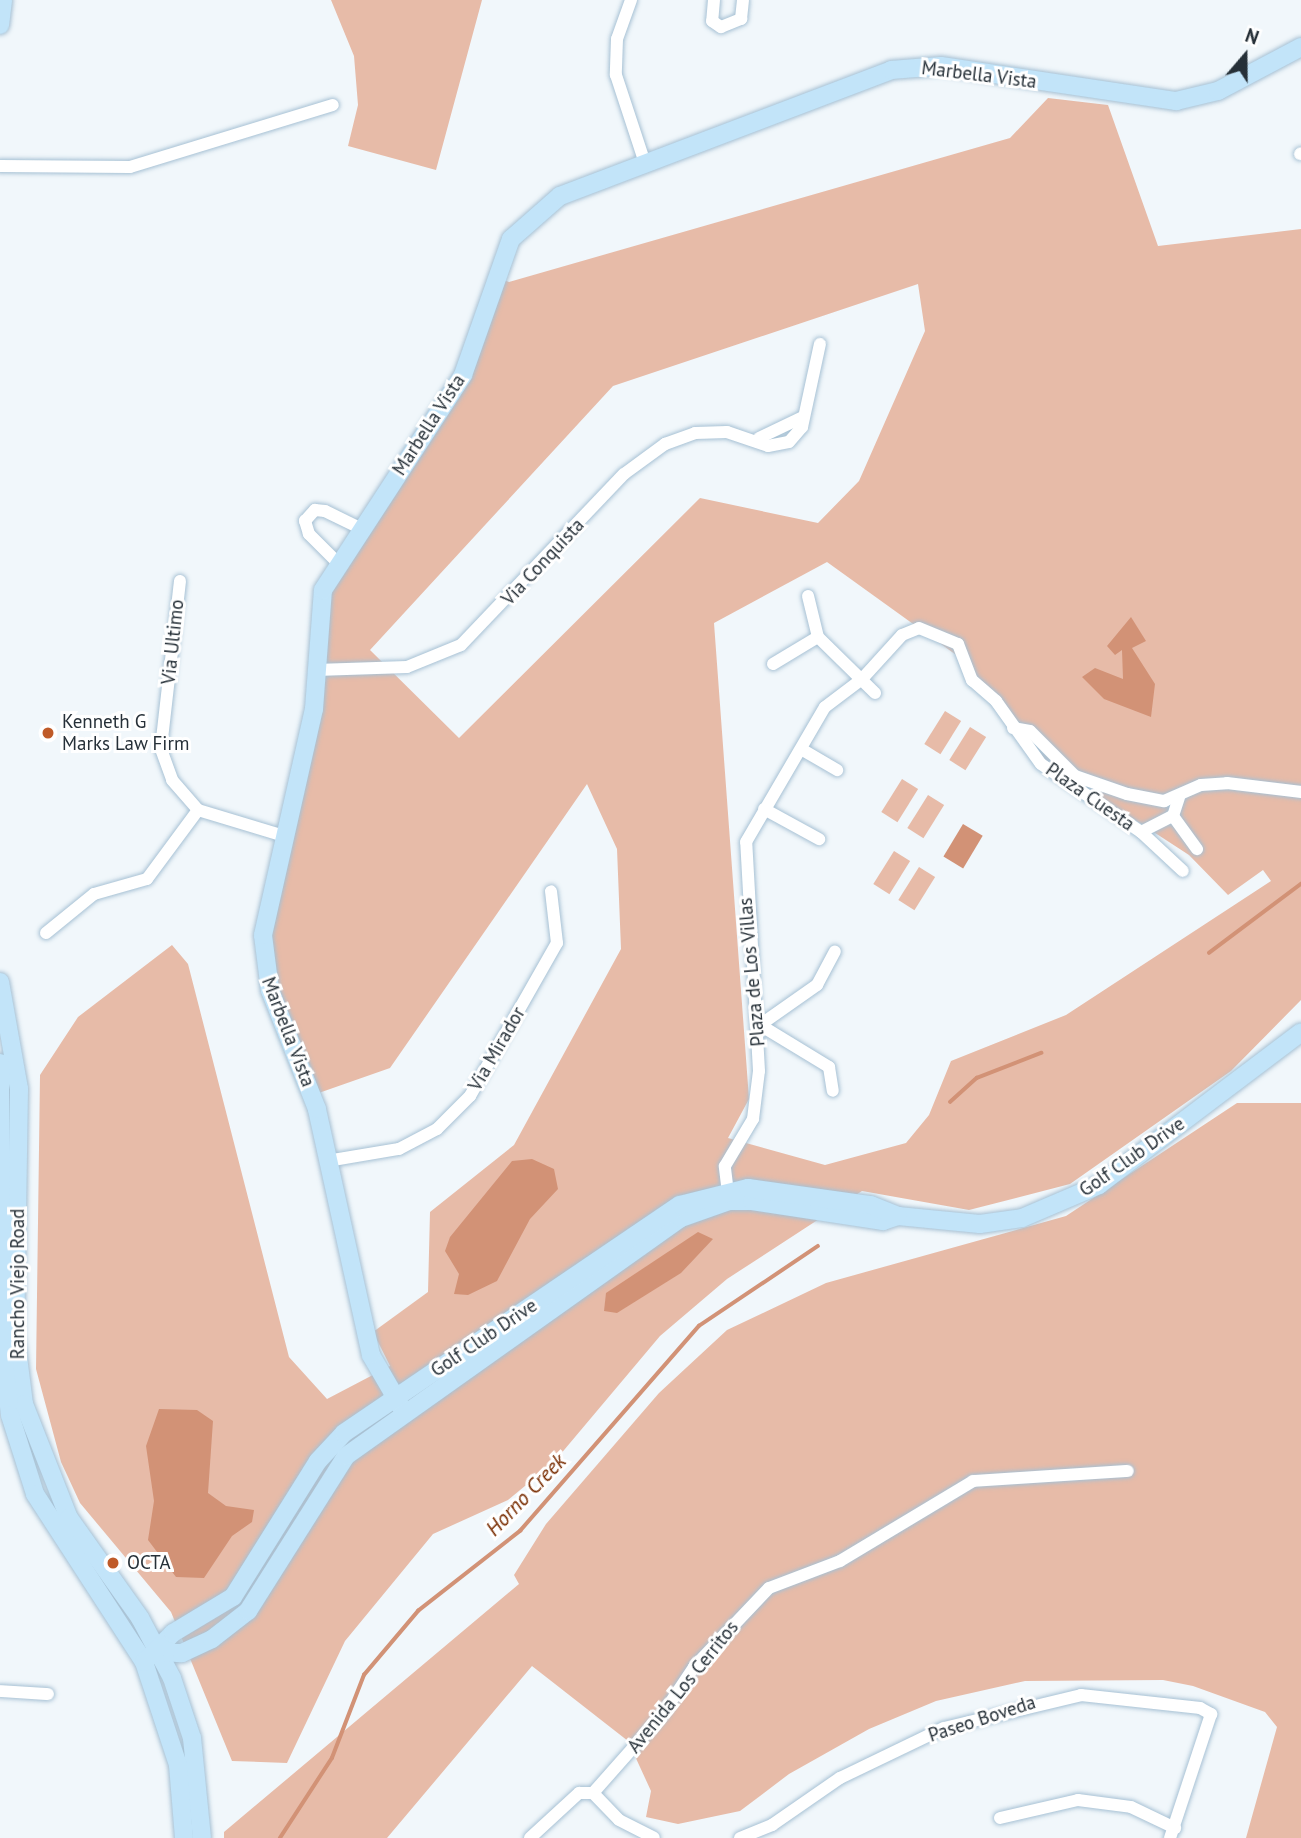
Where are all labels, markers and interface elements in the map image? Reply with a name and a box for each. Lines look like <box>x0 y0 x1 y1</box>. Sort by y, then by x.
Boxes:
north arrow <box>1210 21 1280 91</box>
text: N <box>1242 23 1262 50</box>
street label: Marbella Vista <box>920 57 1038 93</box>
street label: Marbella Vista <box>388 370 470 480</box>
street label: Via Conquista <box>497 514 589 610</box>
street label: Via Ultimo <box>157 598 189 686</box>
place label: Kenneth G Marks Law Firm <box>62 711 190 755</box>
marker: Kenneth G Marks Law Firm <box>40 725 56 741</box>
street label: Plaza Cuesta <box>1041 758 1139 836</box>
street label: Plaza de Los Villas <box>734 896 770 1048</box>
street label: Marbella Vista <box>257 974 319 1090</box>
street label: Via Mirador <box>464 1003 530 1095</box>
street label: Golf Club Drive <box>1075 1112 1189 1202</box>
street label: Rancho Viejo Road <box>7 1208 29 1360</box>
street label: Golf Club Drive <box>427 1294 541 1382</box>
water label: Horno Creek <box>481 1449 571 1541</box>
place label: OCTA <box>127 1552 171 1574</box>
marker: OCTA <box>105 1555 121 1571</box>
street label: Avenida Los Cerritos <box>623 1616 743 1758</box>
street label: Paseo Boveda <box>926 1691 1038 1747</box>

